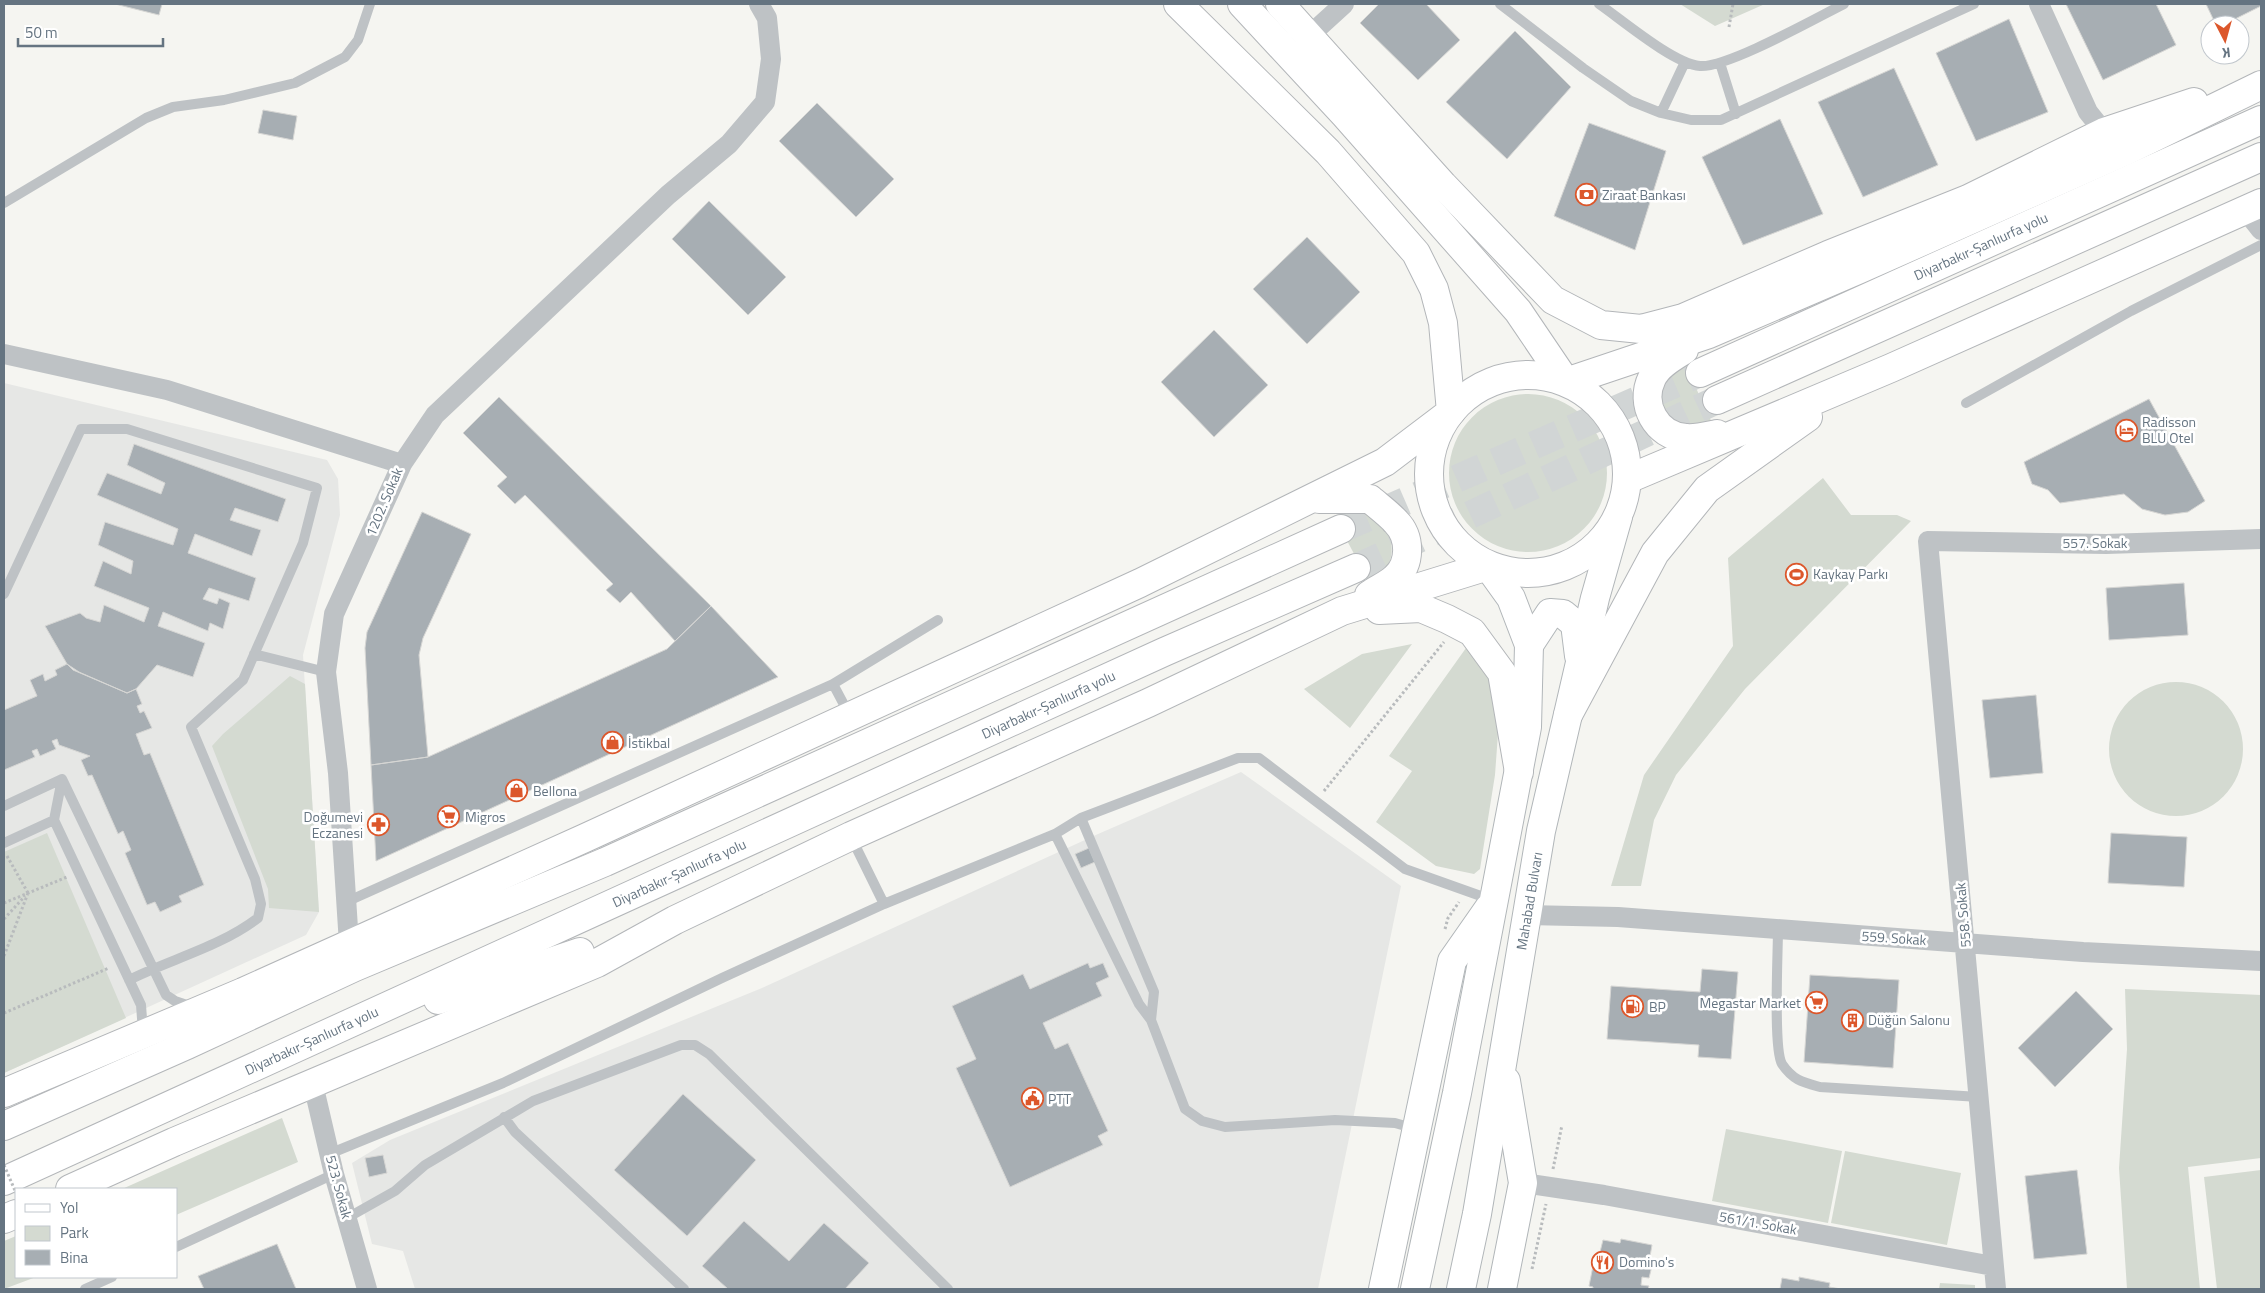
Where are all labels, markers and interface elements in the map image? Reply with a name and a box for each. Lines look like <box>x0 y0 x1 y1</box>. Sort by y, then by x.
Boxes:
scale bar <box>18 15 162 47</box>
north arrow <box>2200 15 2250 65</box>
text: 50 m <box>25 21 58 44</box>
text: K <box>2220 43 2232 64</box>
bank icon: Ziraat Bankası <box>1574 183 1598 207</box>
place label: Ziraat Bankası <box>1602 184 1686 205</box>
street label: Diyarbakır-Şanlıurfa yolu <box>1910 207 2051 285</box>
place label: Radisson BLU Otel <box>2142 411 2196 448</box>
hotel icon: Radisson BLU Otel <box>2114 418 2138 442</box>
street label: 1202. Sokak <box>360 464 408 539</box>
street label: 557. Sokak <box>2063 532 2128 553</box>
sports icon: Kaykay Parkı <box>1785 562 1809 586</box>
place label: Kaykay Parkı <box>1813 563 1888 584</box>
street label: Diyarbakır-Şanlıurfa yolu <box>978 665 1119 744</box>
shop icon: İstikbal <box>600 731 624 755</box>
place label: İstikbal <box>628 732 670 753</box>
shop icon: Bellona <box>505 779 529 803</box>
place label: Bellona <box>533 780 577 801</box>
supermarket icon: Migros <box>437 805 461 829</box>
place label: Doğumevi Eczanesi <box>303 806 363 843</box>
place label: Migros <box>465 806 506 827</box>
pharmacy icon: Doğumevi Eczanesi <box>367 813 391 837</box>
street label: Diyarbakır-Şanlıurfa yolu <box>609 833 749 912</box>
street label: Mahabad Bulvarı <box>1510 850 1547 952</box>
street label: 558. Sokak <box>1949 881 1976 948</box>
street label: 559. Sokak <box>1861 925 1927 950</box>
supermarket icon: Megastar Market <box>1805 991 1829 1015</box>
place label: Megastar Market <box>1700 992 1801 1013</box>
fuel station icon: BP <box>1621 995 1645 1019</box>
place label: BP <box>1649 996 1666 1017</box>
street label: Diyarbakır-Şanlıurfa yolu <box>241 1001 382 1080</box>
building icon: Düğün Salonu <box>1840 1008 1864 1032</box>
place label: Düğün Salonu <box>1868 1009 1950 1030</box>
public building icon: PTT <box>1020 1087 1044 1111</box>
place label: PTT <box>1048 1088 1072 1109</box>
street label: 523. Sokak <box>321 1153 358 1221</box>
legend <box>15 1188 178 1278</box>
text: Yol <box>60 1196 78 1219</box>
street label: 561/1. Sokak <box>1718 1205 1799 1240</box>
text: Park <box>60 1221 89 1244</box>
text: Bina <box>60 1246 89 1269</box>
restaurant icon: Domino's <box>1591 1250 1615 1274</box>
place label: Domino's <box>1619 1251 1674 1272</box>

